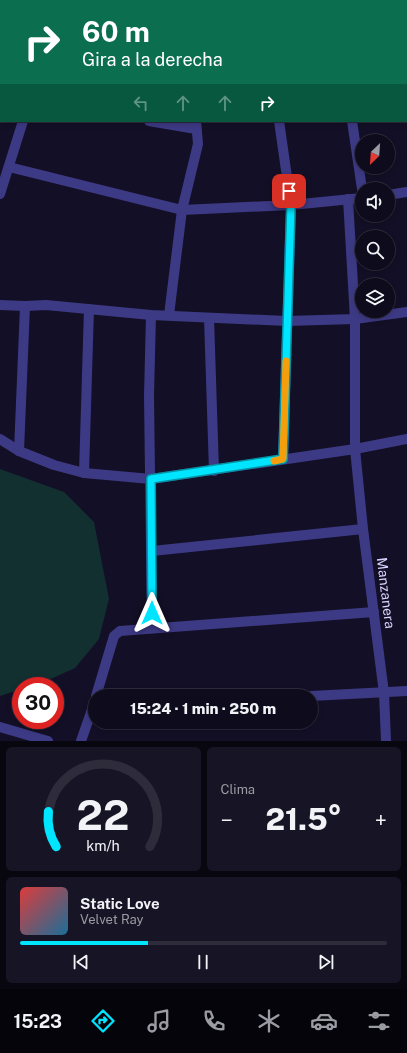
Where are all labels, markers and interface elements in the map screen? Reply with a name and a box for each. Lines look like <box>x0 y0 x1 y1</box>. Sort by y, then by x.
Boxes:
text: 60 m <box>82 15 150 48</box>
icon: right <box>16 16 68 68</box>
text: Gira a la derecha <box>82 49 223 70</box>
icon: left <box>130 92 152 114</box>
icon: ahead <box>172 92 194 114</box>
icon: ahead <box>214 92 236 114</box>
icon: right <box>256 92 278 114</box>
north arrow <box>355 134 395 174</box>
map controls <box>355 134 395 318</box>
pin <box>272 174 306 208</box>
icon: arrive <box>278 180 300 202</box>
button: sound <box>355 182 395 222</box>
button: search <box>355 230 395 270</box>
button: layers <box>355 278 395 318</box>
street label: Manzanera <box>374 556 398 630</box>
position arrow <box>131 592 173 634</box>
speed limit sign: 30 <box>12 677 64 729</box>
text: 15:24 · 1 min · 250 m <box>130 700 276 717</box>
text: Clima <box>221 782 255 797</box>
text: 22 <box>77 790 130 839</box>
text: 21.5° <box>265 801 342 837</box>
text: − <box>221 807 233 833</box>
text: + <box>375 807 387 833</box>
text: km/h <box>86 837 120 854</box>
text: Static Love <box>80 895 160 912</box>
text: Velvet Ray <box>80 912 144 927</box>
icon: previous <box>70 951 92 973</box>
icon: pause <box>192 951 214 973</box>
icon: next <box>315 951 337 973</box>
icon: directions <box>89 1007 117 1035</box>
icon: music <box>145 1007 173 1035</box>
icon: phone <box>200 1007 228 1035</box>
icon: climate <box>255 1007 283 1035</box>
icon: car <box>310 1007 338 1035</box>
icon: filters <box>365 1007 393 1035</box>
text: 15:23 <box>14 1011 62 1032</box>

